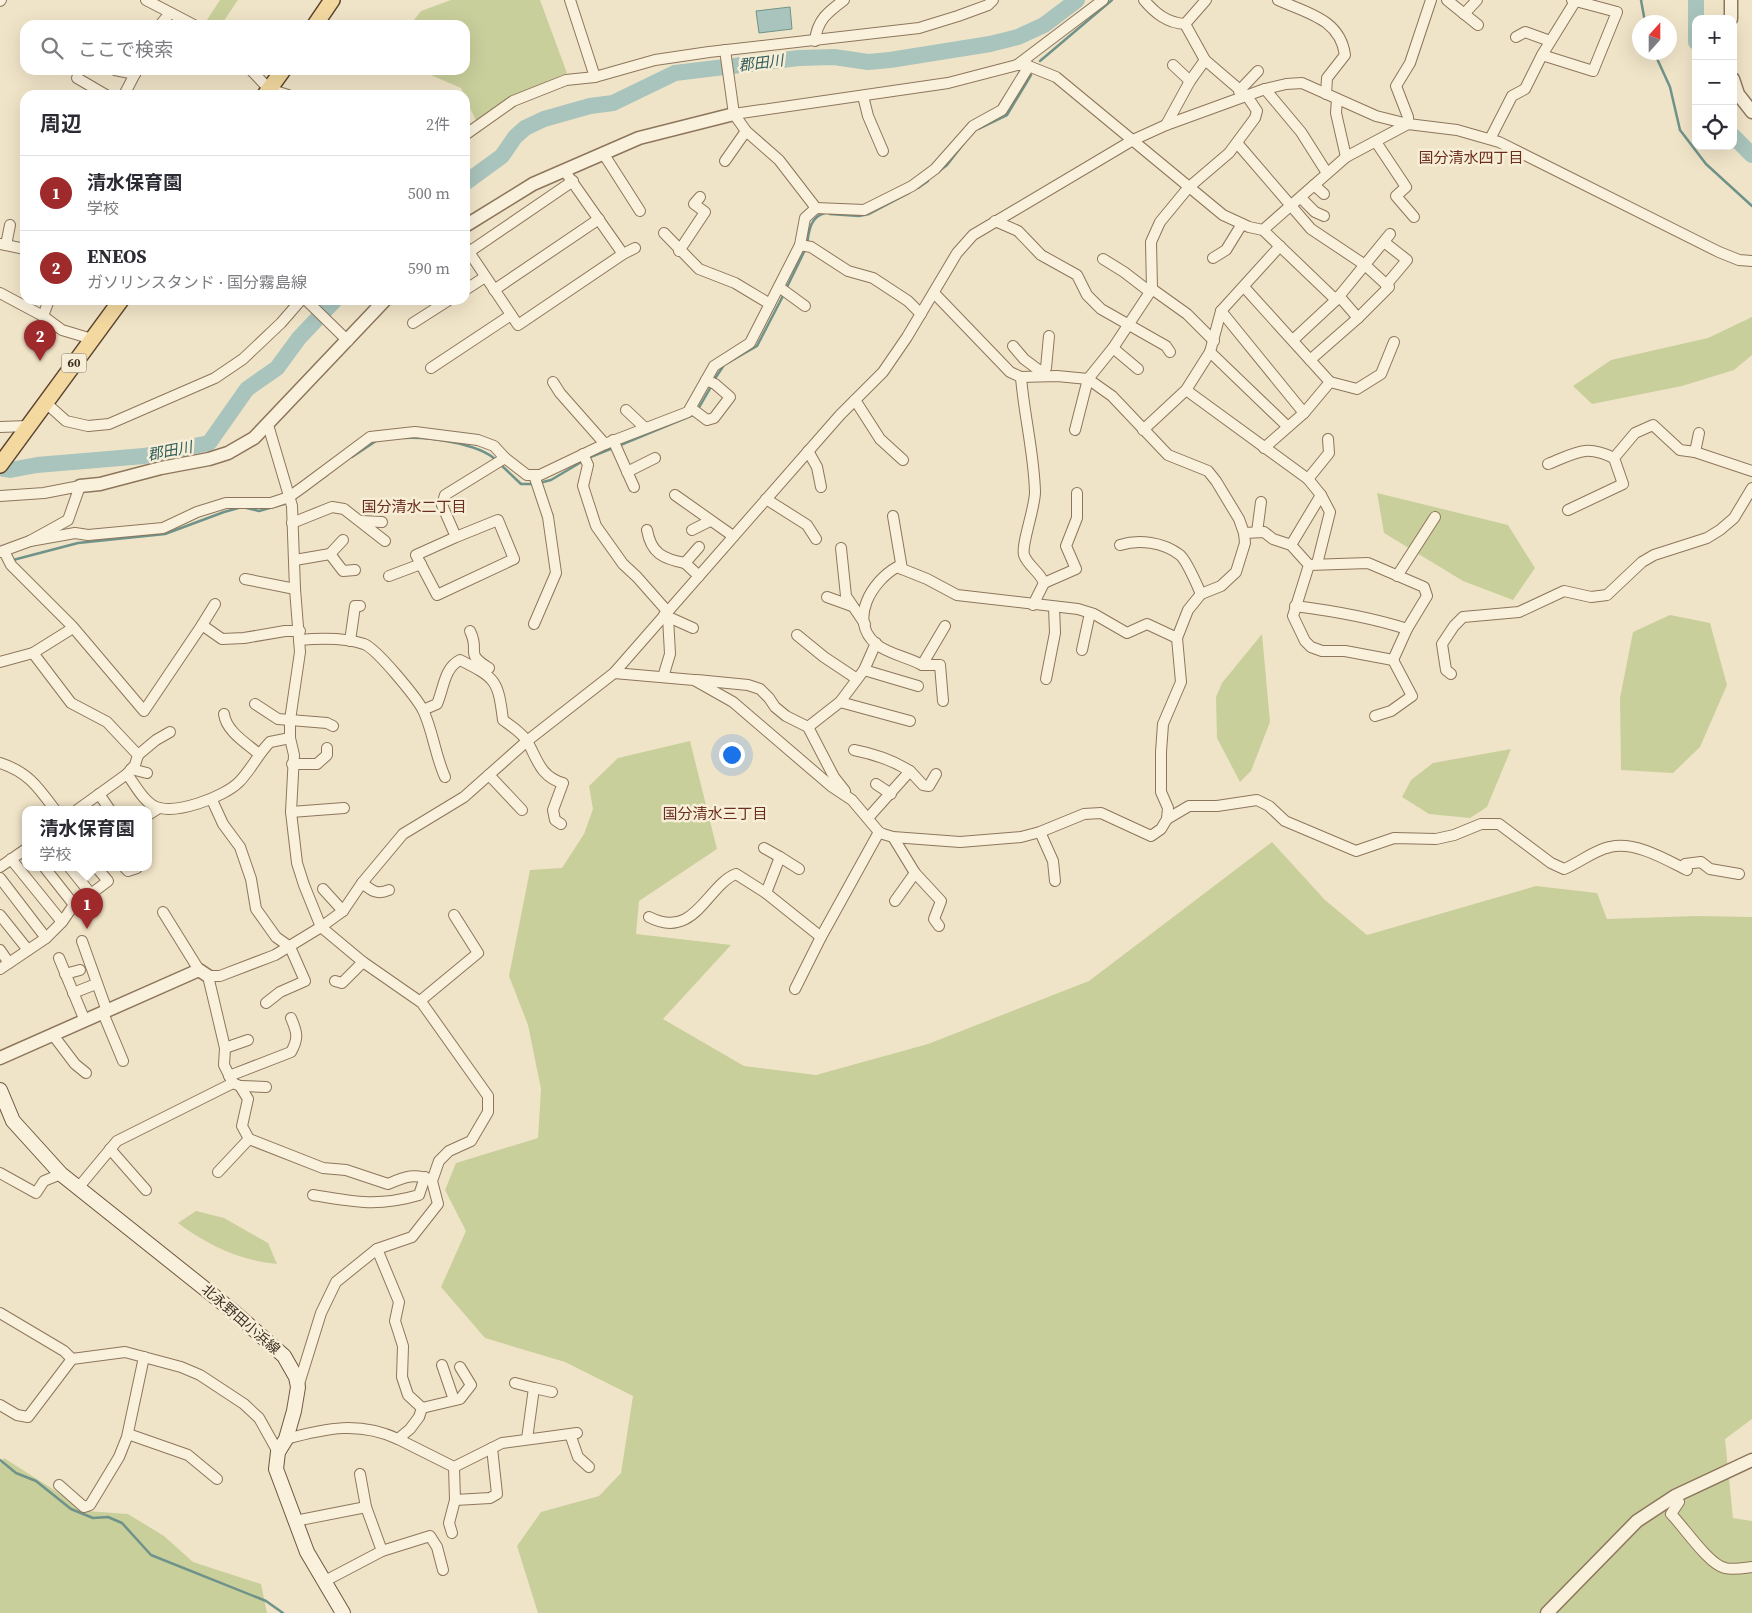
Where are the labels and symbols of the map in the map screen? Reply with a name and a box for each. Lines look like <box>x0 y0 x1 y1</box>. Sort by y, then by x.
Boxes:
north arrow <box>1632 15 1677 60</box>
water label: 郡田川 <box>737 49 787 76</box>
district label: 国分清水四丁目 <box>1418 147 1524 168</box>
pin: 2 <box>24 320 56 361</box>
road number: 60 <box>62 353 86 372</box>
water label: 郡田川 <box>146 436 196 465</box>
district label: 国分清水二丁目 <box>361 496 467 517</box>
your location <box>719 742 745 768</box>
district label: 国分清水三丁目 <box>662 803 768 824</box>
pin: 1 <box>71 888 103 929</box>
street label: 北永野田小浜線 <box>197 1279 285 1359</box>

